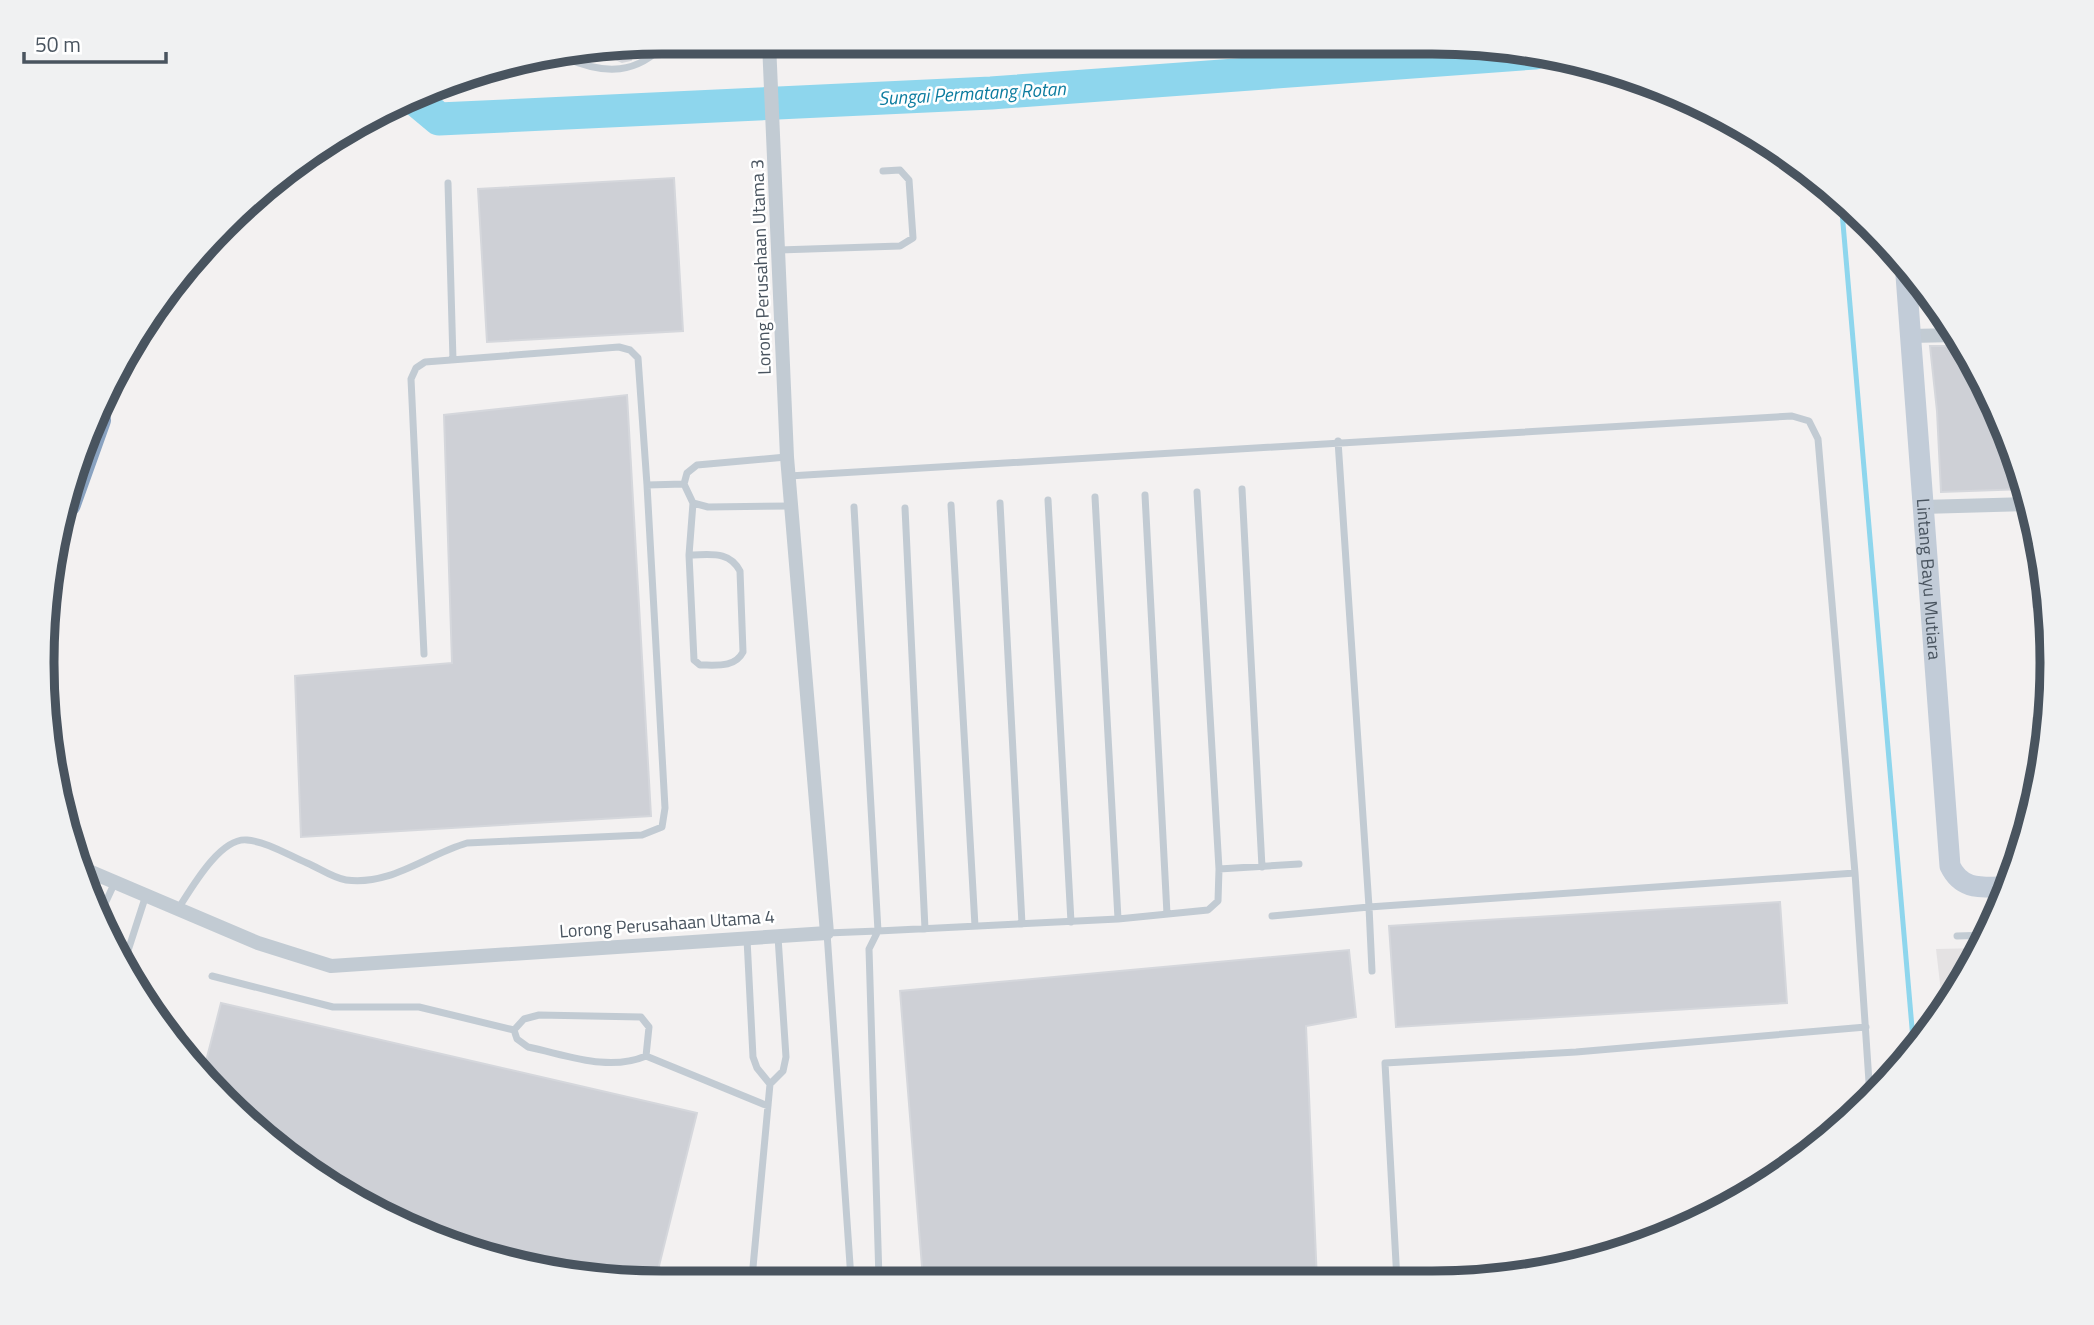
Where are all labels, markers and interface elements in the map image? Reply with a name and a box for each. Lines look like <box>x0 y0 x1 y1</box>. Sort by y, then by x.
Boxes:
scale bar <box>24 21 166 65</box>
text: 50 m <box>35 28 81 60</box>
water label: Sungai Permatang Rotan <box>878 73 1067 112</box>
street label: Lorong Perusahaan Utama 3 <box>743 159 778 375</box>
street label: Lintang Bayu Mutiara <box>1910 497 1949 661</box>
street label: Lorong Perusahaan Utama 4 <box>558 903 775 944</box>

